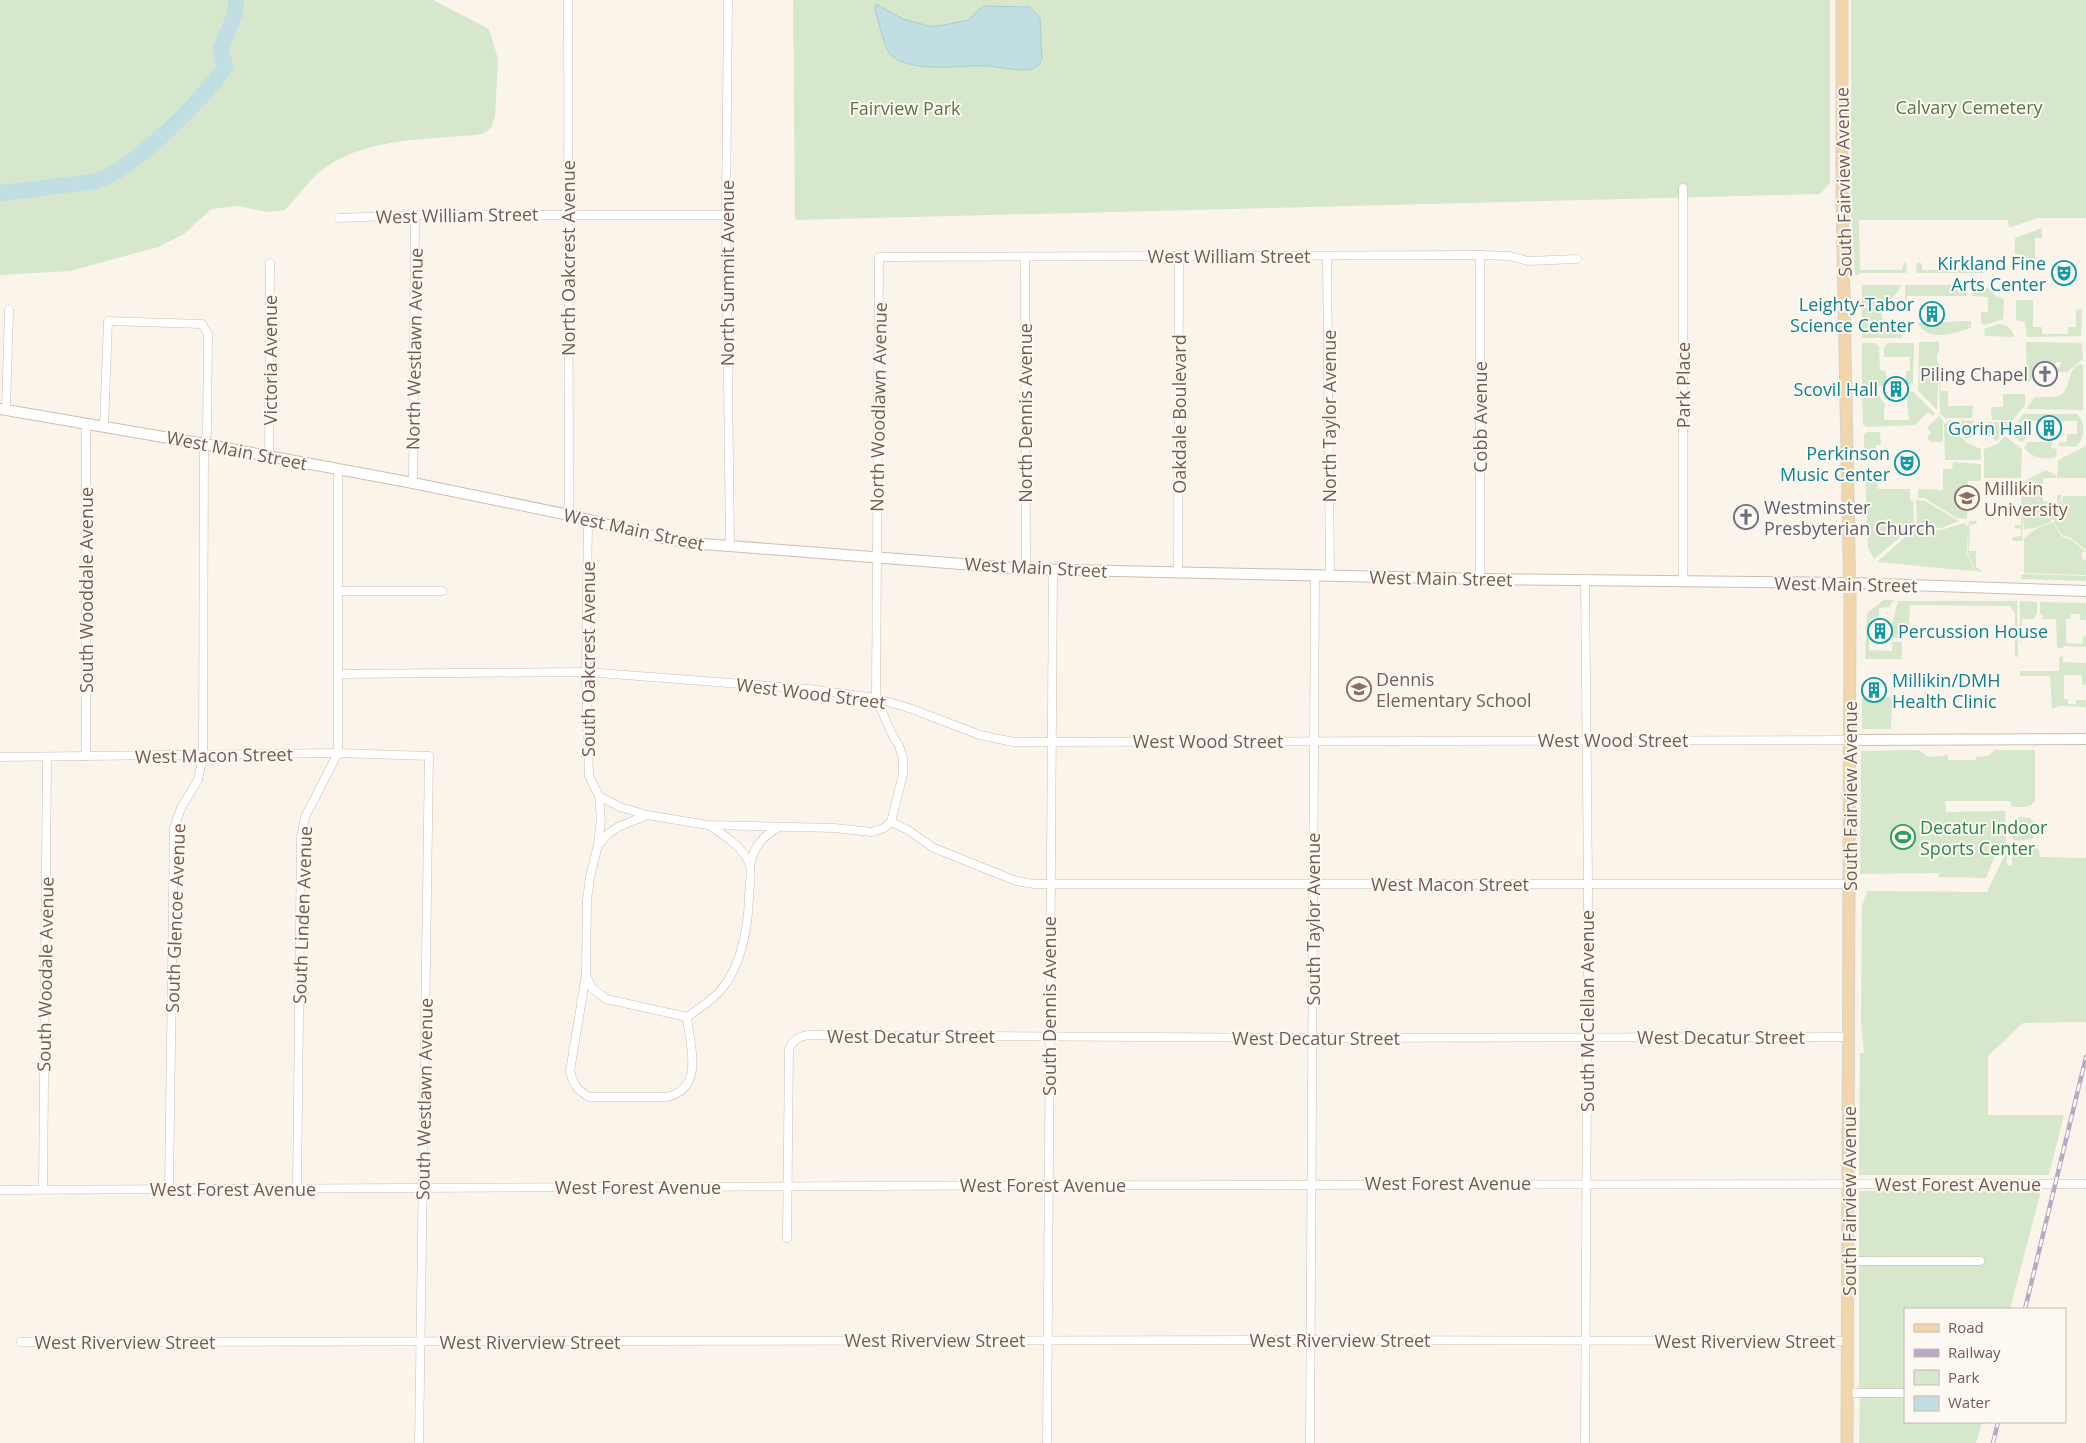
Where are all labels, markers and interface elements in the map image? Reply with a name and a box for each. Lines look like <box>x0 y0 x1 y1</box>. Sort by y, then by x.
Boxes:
street label: South Fairview Avenue <box>1829 87 1857 277</box>
park label: Calvary Cemetery <box>1895 95 2044 119</box>
park label: Fairview Park <box>849 96 961 120</box>
street label: North Oakcrest Avenue <box>556 160 580 356</box>
street label: North Summit Avenue <box>715 180 739 366</box>
street label: West William Street <box>375 202 539 228</box>
street label: West William Street <box>1148 244 1310 268</box>
street label: North Westlawn Avenue <box>400 248 428 450</box>
place label: Kirkland Fine Arts Center <box>1937 251 2047 296</box>
theatre icon: Kirkland Fine Arts Center <box>2051 260 2077 286</box>
place label: Leighty-Tabor Science Center <box>1790 292 1915 337</box>
street label: Victoria Avenue <box>258 295 282 425</box>
building icon: Leighty-Tabor Science Center <box>1919 301 1945 327</box>
street label: North Woodlawn Avenue <box>864 302 892 512</box>
street label: North Dennis Avenue <box>1013 323 1037 503</box>
street label: North Taylor Avenue <box>1317 330 1341 502</box>
street label: Oakdale Boulevard <box>1167 334 1191 494</box>
street label: Park Place <box>1671 342 1695 428</box>
street label: Cobb Avenue <box>1468 361 1492 473</box>
church icon: Piling Chapel <box>2032 361 2058 387</box>
place label: Piling Chapel <box>1920 362 2028 386</box>
building icon: Scovil Hall <box>1883 376 1909 402</box>
place label: Scovil Hall <box>1794 377 1878 401</box>
building icon: Gorin Hall <box>2036 415 2062 441</box>
place label: Gorin Hall <box>1948 416 2032 440</box>
street label: West Main Street <box>164 425 310 475</box>
place label: Perkinson Music Center <box>1780 441 1891 486</box>
theatre icon: Perkinson Music Center <box>1894 450 1920 476</box>
place label: Millikin University <box>1984 476 2069 521</box>
school or university icon: Millikin University <box>1954 485 1980 511</box>
street label: South Wooddale Avenue <box>74 487 98 693</box>
place label: Westminster Presbyterian Church <box>1764 495 1935 540</box>
street label: West Main Street <box>562 502 706 556</box>
church icon: Westminster Presbyterian Church <box>1733 504 1759 530</box>
street label: West Main Street <box>964 551 1108 583</box>
street label: South Oakcrest Avenue <box>576 561 600 757</box>
street label: West Main Street <box>1369 565 1513 591</box>
street label: West Main Street <box>1774 571 1918 597</box>
building icon: Percussion House <box>1867 618 1893 644</box>
place label: Percussion House <box>1898 619 2048 643</box>
place label: Dennis Elementary School <box>1376 667 1532 712</box>
place label: Millikin/DMH Health Clinic <box>1892 668 2001 713</box>
street label: West Wood Street <box>735 672 887 714</box>
school or university icon: Dennis Elementary School <box>1346 676 1372 702</box>
building icon: Millikin/DMH Health Clinic <box>1861 677 1887 703</box>
street label: South Fairview Avenue <box>1838 701 1862 891</box>
street label: West Wood Street <box>1538 728 1688 752</box>
street label: West Wood Street <box>1133 729 1283 753</box>
street label: West Macon Street <box>135 742 293 768</box>
place label: Decatur Indoor Sports Center <box>1920 815 2048 860</box>
street label: South Glencoe Avenue <box>160 823 190 1013</box>
sports icon: Decatur Indoor Sports Center <box>1890 824 1916 850</box>
street label: South Linden Avenue <box>287 825 317 1005</box>
street label: South Taylor Avenue <box>1301 833 1325 1005</box>
street label: West Macon Street <box>1371 872 1529 896</box>
street label: South Woodale Avenue <box>31 876 59 1072</box>
street label: South McClellan Avenue <box>1575 910 1599 1112</box>
street label: South Dennis Avenue <box>1037 916 1061 1096</box>
street label: South Westlawn Avenue <box>410 998 438 1200</box>
street label: West Decatur Street <box>827 1024 995 1048</box>
street label: West Decatur Street <box>1637 1025 1805 1049</box>
street label: West Decatur Street <box>1232 1026 1400 1050</box>
street label: South Fairview Avenue <box>1837 1106 1861 1296</box>
street label: West Forest Avenue <box>1365 1171 1531 1195</box>
street label: West Forest Avenue <box>1875 1172 2041 1196</box>
street label: West Forest Avenue <box>960 1173 1126 1197</box>
street label: West Forest Avenue <box>555 1175 721 1199</box>
street label: West Forest Avenue <box>150 1177 316 1201</box>
legend <box>1904 1308 2066 1423</box>
text: Road <box>1948 1317 1984 1337</box>
street label: West Riverview Street <box>844 1328 1026 1352</box>
street label: West Riverview Street <box>1249 1328 1431 1352</box>
street label: West Riverview Street <box>1654 1329 1836 1353</box>
street label: West Riverview Street <box>34 1330 216 1354</box>
street label: West Riverview Street <box>439 1330 621 1354</box>
text: Railway <box>1948 1342 2001 1362</box>
text: Park <box>1948 1367 1979 1387</box>
text: Water <box>1948 1392 1990 1412</box>

